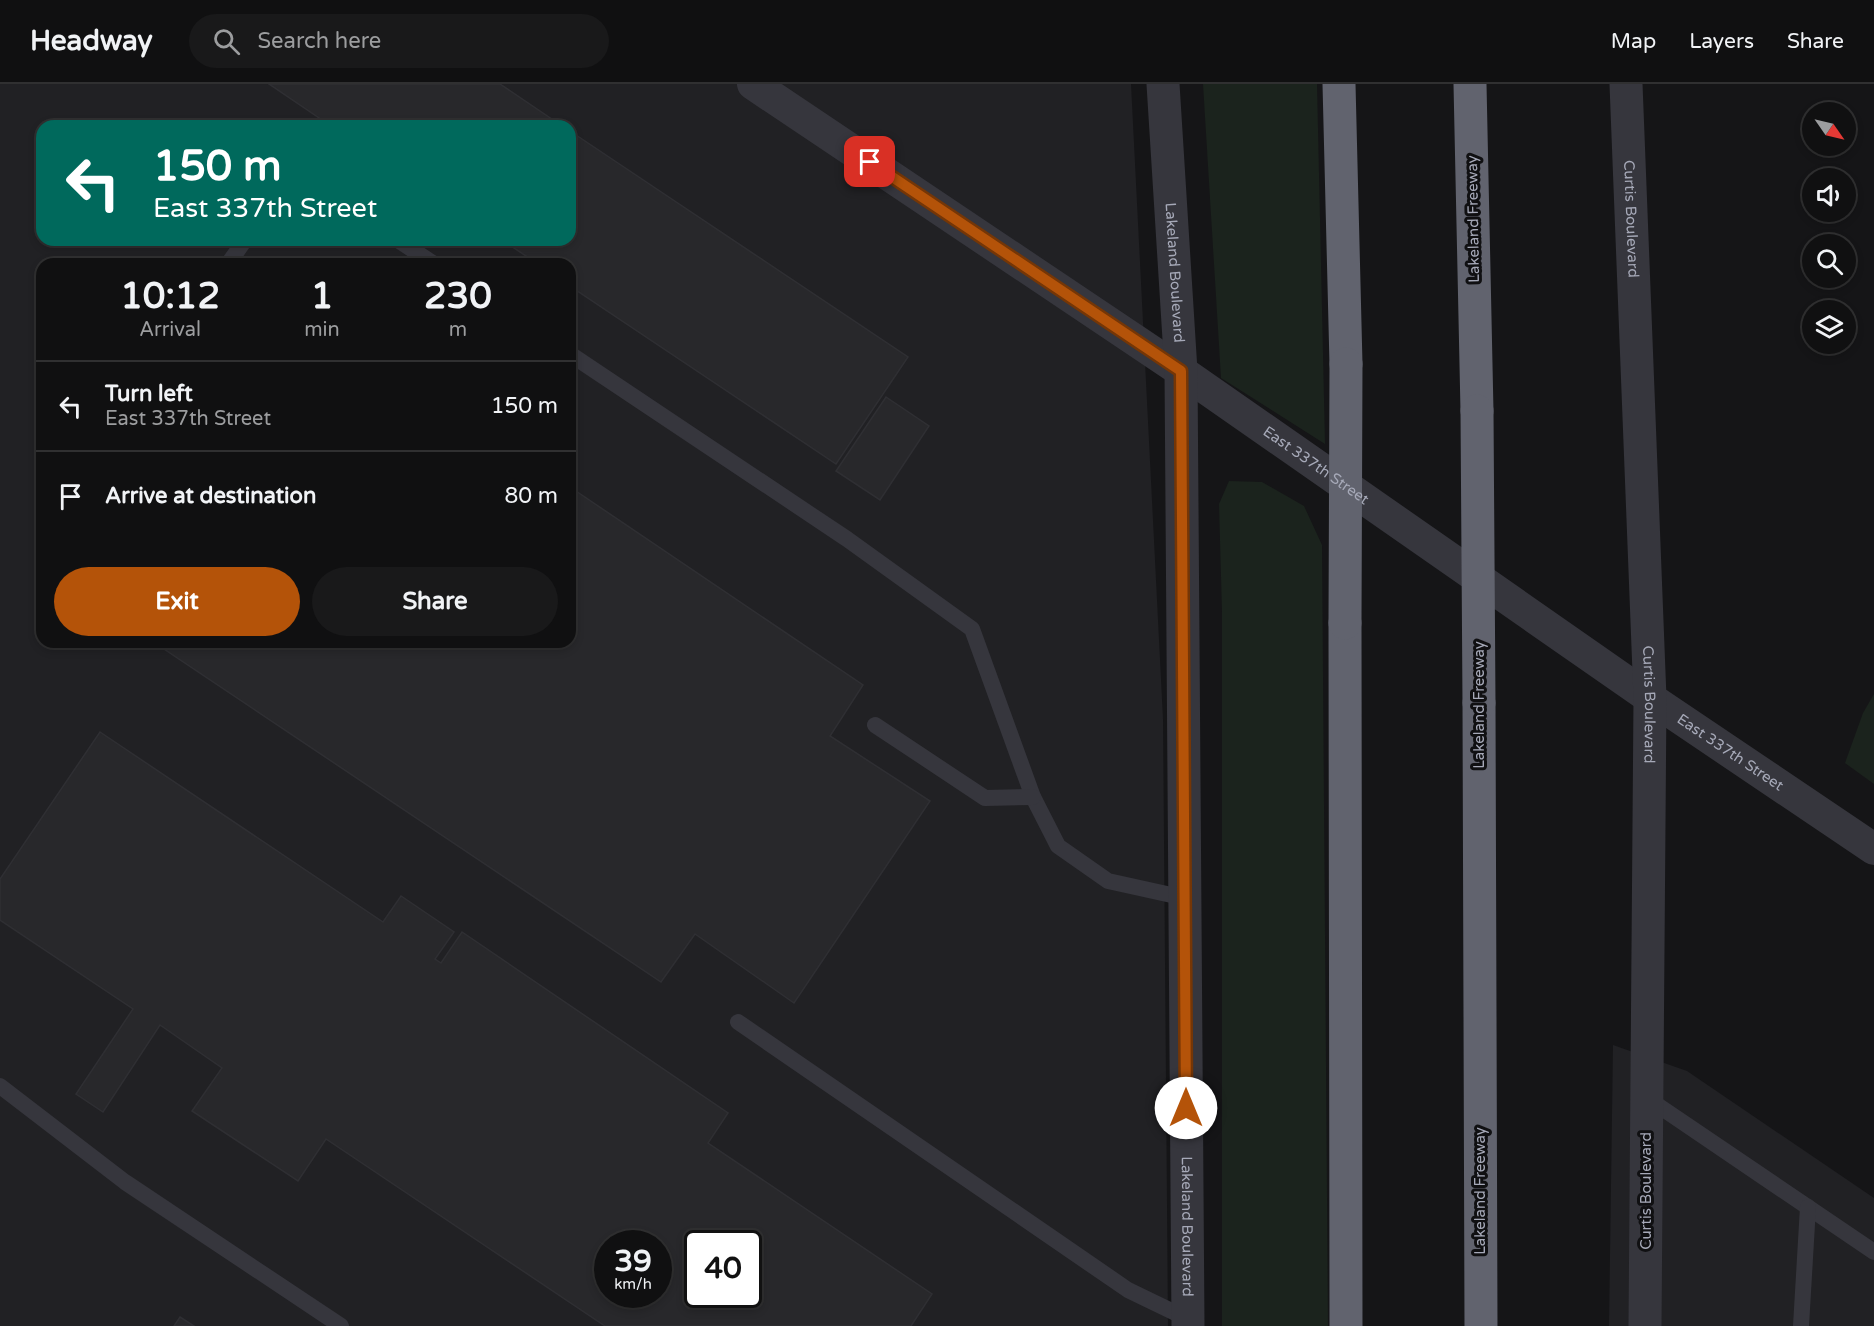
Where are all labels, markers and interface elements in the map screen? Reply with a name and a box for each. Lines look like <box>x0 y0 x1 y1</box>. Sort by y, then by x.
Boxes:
search box <box>189 14 609 68</box>
text: Headway <box>30 24 153 58</box>
icon: search <box>210 25 243 58</box>
text: Search here <box>258 28 381 54</box>
text: Map <box>1611 29 1656 54</box>
text: Layers <box>1689 29 1754 54</box>
text: Share <box>1787 29 1844 54</box>
north arrow <box>1802 102 1856 156</box>
map controls <box>1802 102 1856 354</box>
pin <box>844 136 895 187</box>
text: 150 m <box>153 141 282 192</box>
icon: left <box>54 144 132 222</box>
icon: arrive <box>853 145 886 178</box>
street label: Lakeland Freeway <box>1463 155 1483 283</box>
street label: Curtis Boulevard <box>1620 160 1643 278</box>
button: sound <box>1802 168 1856 222</box>
text: East 337th Street <box>153 192 377 225</box>
street label: Lakeland Boulevard <box>1161 202 1188 343</box>
button: search <box>1802 234 1856 288</box>
text: 10:12 <box>120 275 220 318</box>
text: 1 <box>311 275 333 318</box>
text: 230 <box>424 275 492 318</box>
button: layers <box>1802 300 1856 354</box>
text: Arrival <box>139 318 201 342</box>
text: min <box>304 318 340 342</box>
text: m <box>449 318 467 342</box>
text: Turn left <box>105 381 193 407</box>
icon: left <box>54 390 87 423</box>
text: 150 m <box>491 393 558 419</box>
text: East 337th Street <box>105 407 271 431</box>
street label: East 337th Street <box>1260 422 1373 508</box>
icon: arrive <box>54 480 87 513</box>
text: Arrive at destination <box>105 483 316 509</box>
text: 80 m <box>504 483 558 509</box>
button: Exit <box>54 567 300 636</box>
button: Share <box>312 567 558 636</box>
street label: Lakeland Freeway <box>1470 641 1488 769</box>
street label: Curtis Boulevard <box>1639 645 1659 764</box>
street label: East 337th Street <box>1674 710 1787 795</box>
position arrow <box>1154 1076 1218 1140</box>
street label: Lakeland Freeway <box>1471 1127 1489 1255</box>
street label: Curtis Boulevard <box>1637 1132 1655 1250</box>
street label: Lakeland Boulevard <box>1178 1156 1197 1297</box>
speed limit sign: 40 <box>684 1230 762 1308</box>
text: 39 <box>614 1243 652 1280</box>
text: km/h <box>614 1275 652 1293</box>

